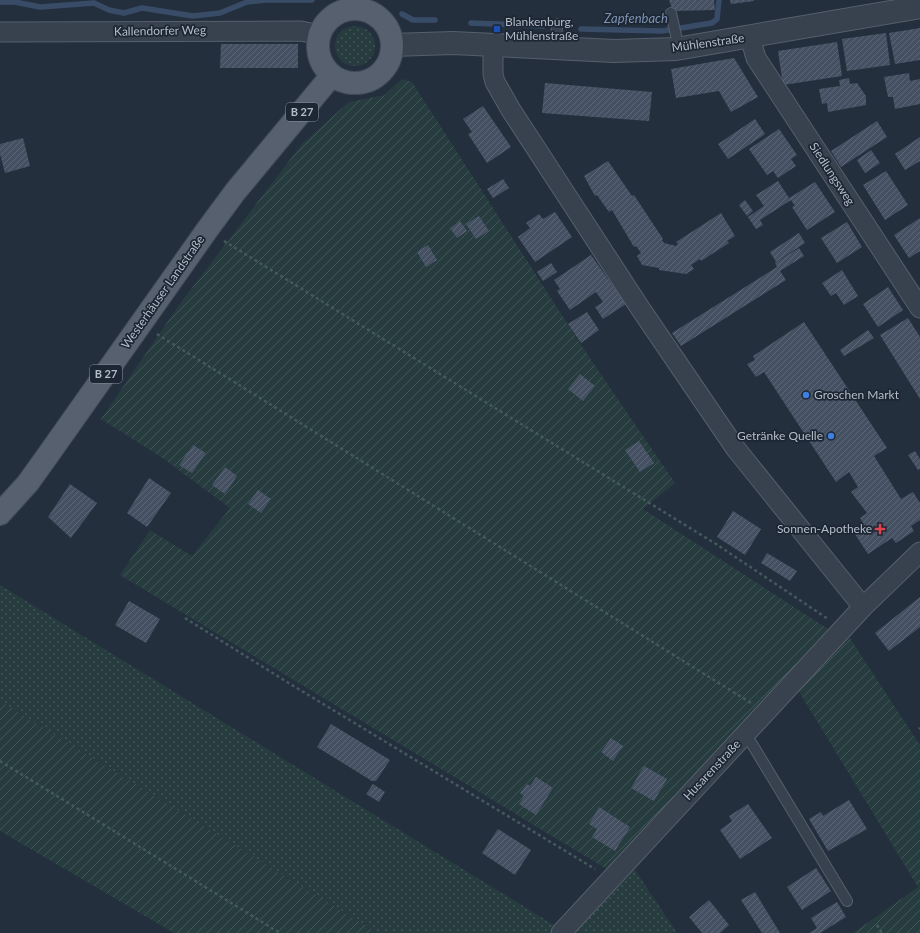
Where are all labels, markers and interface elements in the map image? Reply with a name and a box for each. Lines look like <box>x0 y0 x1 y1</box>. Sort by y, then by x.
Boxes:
water label: Zapfenbach <box>603 10 668 26</box>
place label: Blankenburg, Mühlenstraße <box>505 14 578 43</box>
street label: Kallendorfer Weg <box>114 22 206 39</box>
marker: Blankenburg, Mühlenstraße <box>492 24 502 34</box>
street label: Mühlenstraße <box>671 30 745 55</box>
road number: B 27 <box>286 103 318 121</box>
street label: Siedlungsweg <box>807 139 858 208</box>
street label: Westerhäuser Landstraße <box>118 232 207 351</box>
road number: B 27 <box>90 365 122 383</box>
place label: Groschen Markt <box>814 387 900 402</box>
marker: Groschen Markt <box>801 390 811 400</box>
place label: Getränke Quelle <box>737 428 823 443</box>
marker: Getränke Quelle <box>826 431 836 441</box>
place label: Sonnen-Apotheke <box>777 521 872 536</box>
marker: Sonnen-Apotheke <box>875 524 885 534</box>
street label: Husarenstraße <box>680 736 743 803</box>

